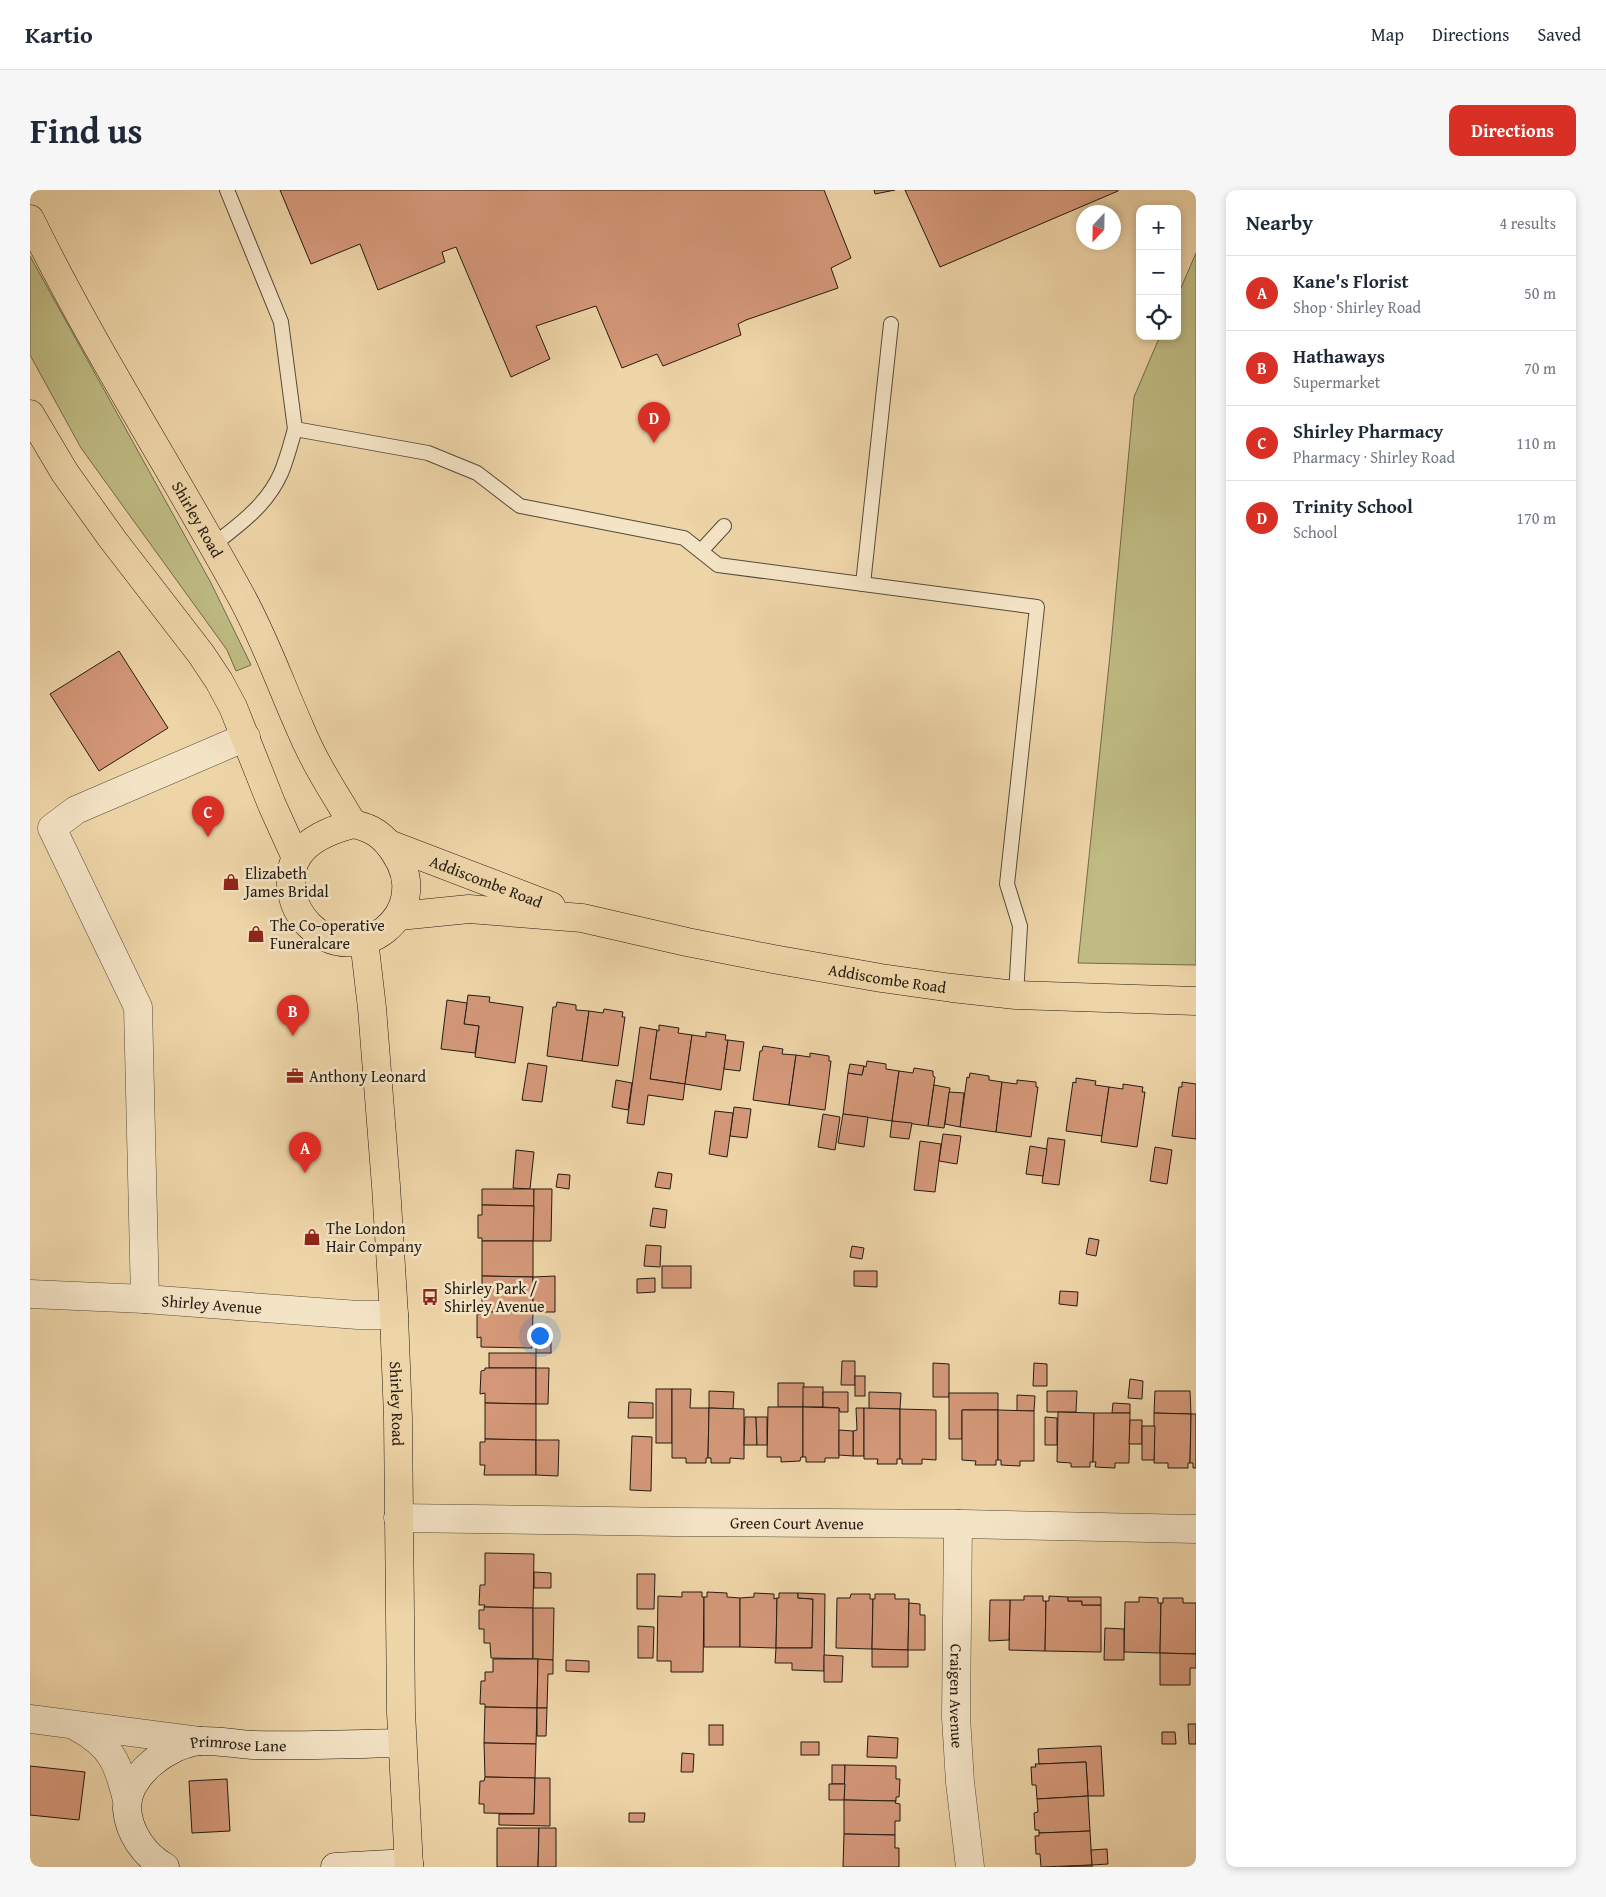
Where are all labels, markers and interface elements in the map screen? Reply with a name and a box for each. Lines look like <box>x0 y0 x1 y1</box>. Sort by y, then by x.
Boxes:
text: Kartio <box>25 17 93 52</box>
text: Map <box>1371 21 1404 48</box>
text: Directions <box>1432 21 1509 48</box>
text: Saved <box>1537 21 1581 48</box>
text: Find us <box>30 105 143 156</box>
button: Directions <box>1449 105 1576 156</box>
north arrow <box>1076 205 1121 250</box>
map controls <box>1136 205 1181 340</box>
button: + <box>1136 205 1181 250</box>
text: Nearby <box>1246 207 1313 238</box>
text: 4 results <box>1499 211 1556 235</box>
button: − <box>1136 250 1181 295</box>
text: Kane's Florist <box>1293 267 1409 295</box>
text: A <box>1257 281 1267 305</box>
text: 50 m <box>1524 281 1556 305</box>
button: locate <box>1136 295 1181 340</box>
text: Shop · Shirley Road <box>1293 295 1421 319</box>
text: Hathaways <box>1293 342 1385 370</box>
text: B <box>1257 356 1267 380</box>
text: 70 m <box>1524 356 1556 380</box>
text: Supermarket <box>1293 370 1380 394</box>
pin: D <box>638 402 670 443</box>
text: Shirley Pharmacy <box>1293 417 1443 445</box>
text: C <box>1257 431 1267 455</box>
text: 110 m <box>1516 431 1556 455</box>
text: Pharmacy · Shirley Road <box>1293 445 1455 469</box>
street label: Shirley Road <box>166 476 230 562</box>
text: Trinity School <box>1293 492 1413 520</box>
text: D <box>1257 506 1267 530</box>
text: 170 m <box>1516 506 1556 530</box>
text: School <box>1293 520 1337 544</box>
pin: C <box>192 796 224 837</box>
street label: Addiscombe Road <box>426 849 546 914</box>
place label: Elizabeth James Bridal <box>243 861 329 903</box>
shop icon: Elizabeth James Bridal <box>221 872 241 892</box>
place label: The Co-operative Funeralcare <box>270 913 385 955</box>
shop icon: The Co-operative Funeralcare <box>246 924 266 944</box>
street label: Addiscombe Road <box>827 957 948 999</box>
pin: B <box>277 995 309 1036</box>
place label: Anthony Leonard <box>309 1064 426 1088</box>
office icon: Anthony Leonard <box>285 1066 305 1086</box>
pin: A <box>289 1132 321 1173</box>
place label: The London Hair Company <box>326 1216 422 1258</box>
shop icon: The London Hair Company <box>302 1227 322 1247</box>
place label: Shirley Park / Shirley Avenue <box>444 1276 545 1318</box>
bus stop icon: Shirley Park / Shirley Avenue <box>420 1287 440 1307</box>
street label: Shirley Avenue <box>161 1288 263 1320</box>
your location <box>527 1323 553 1349</box>
street label: Shirley Road <box>384 1361 410 1447</box>
street label: Green Court Avenue <box>730 1510 864 1535</box>
street label: Craigen Avenue <box>944 1644 970 1749</box>
street label: Primrose Lane <box>188 1729 286 1757</box>

